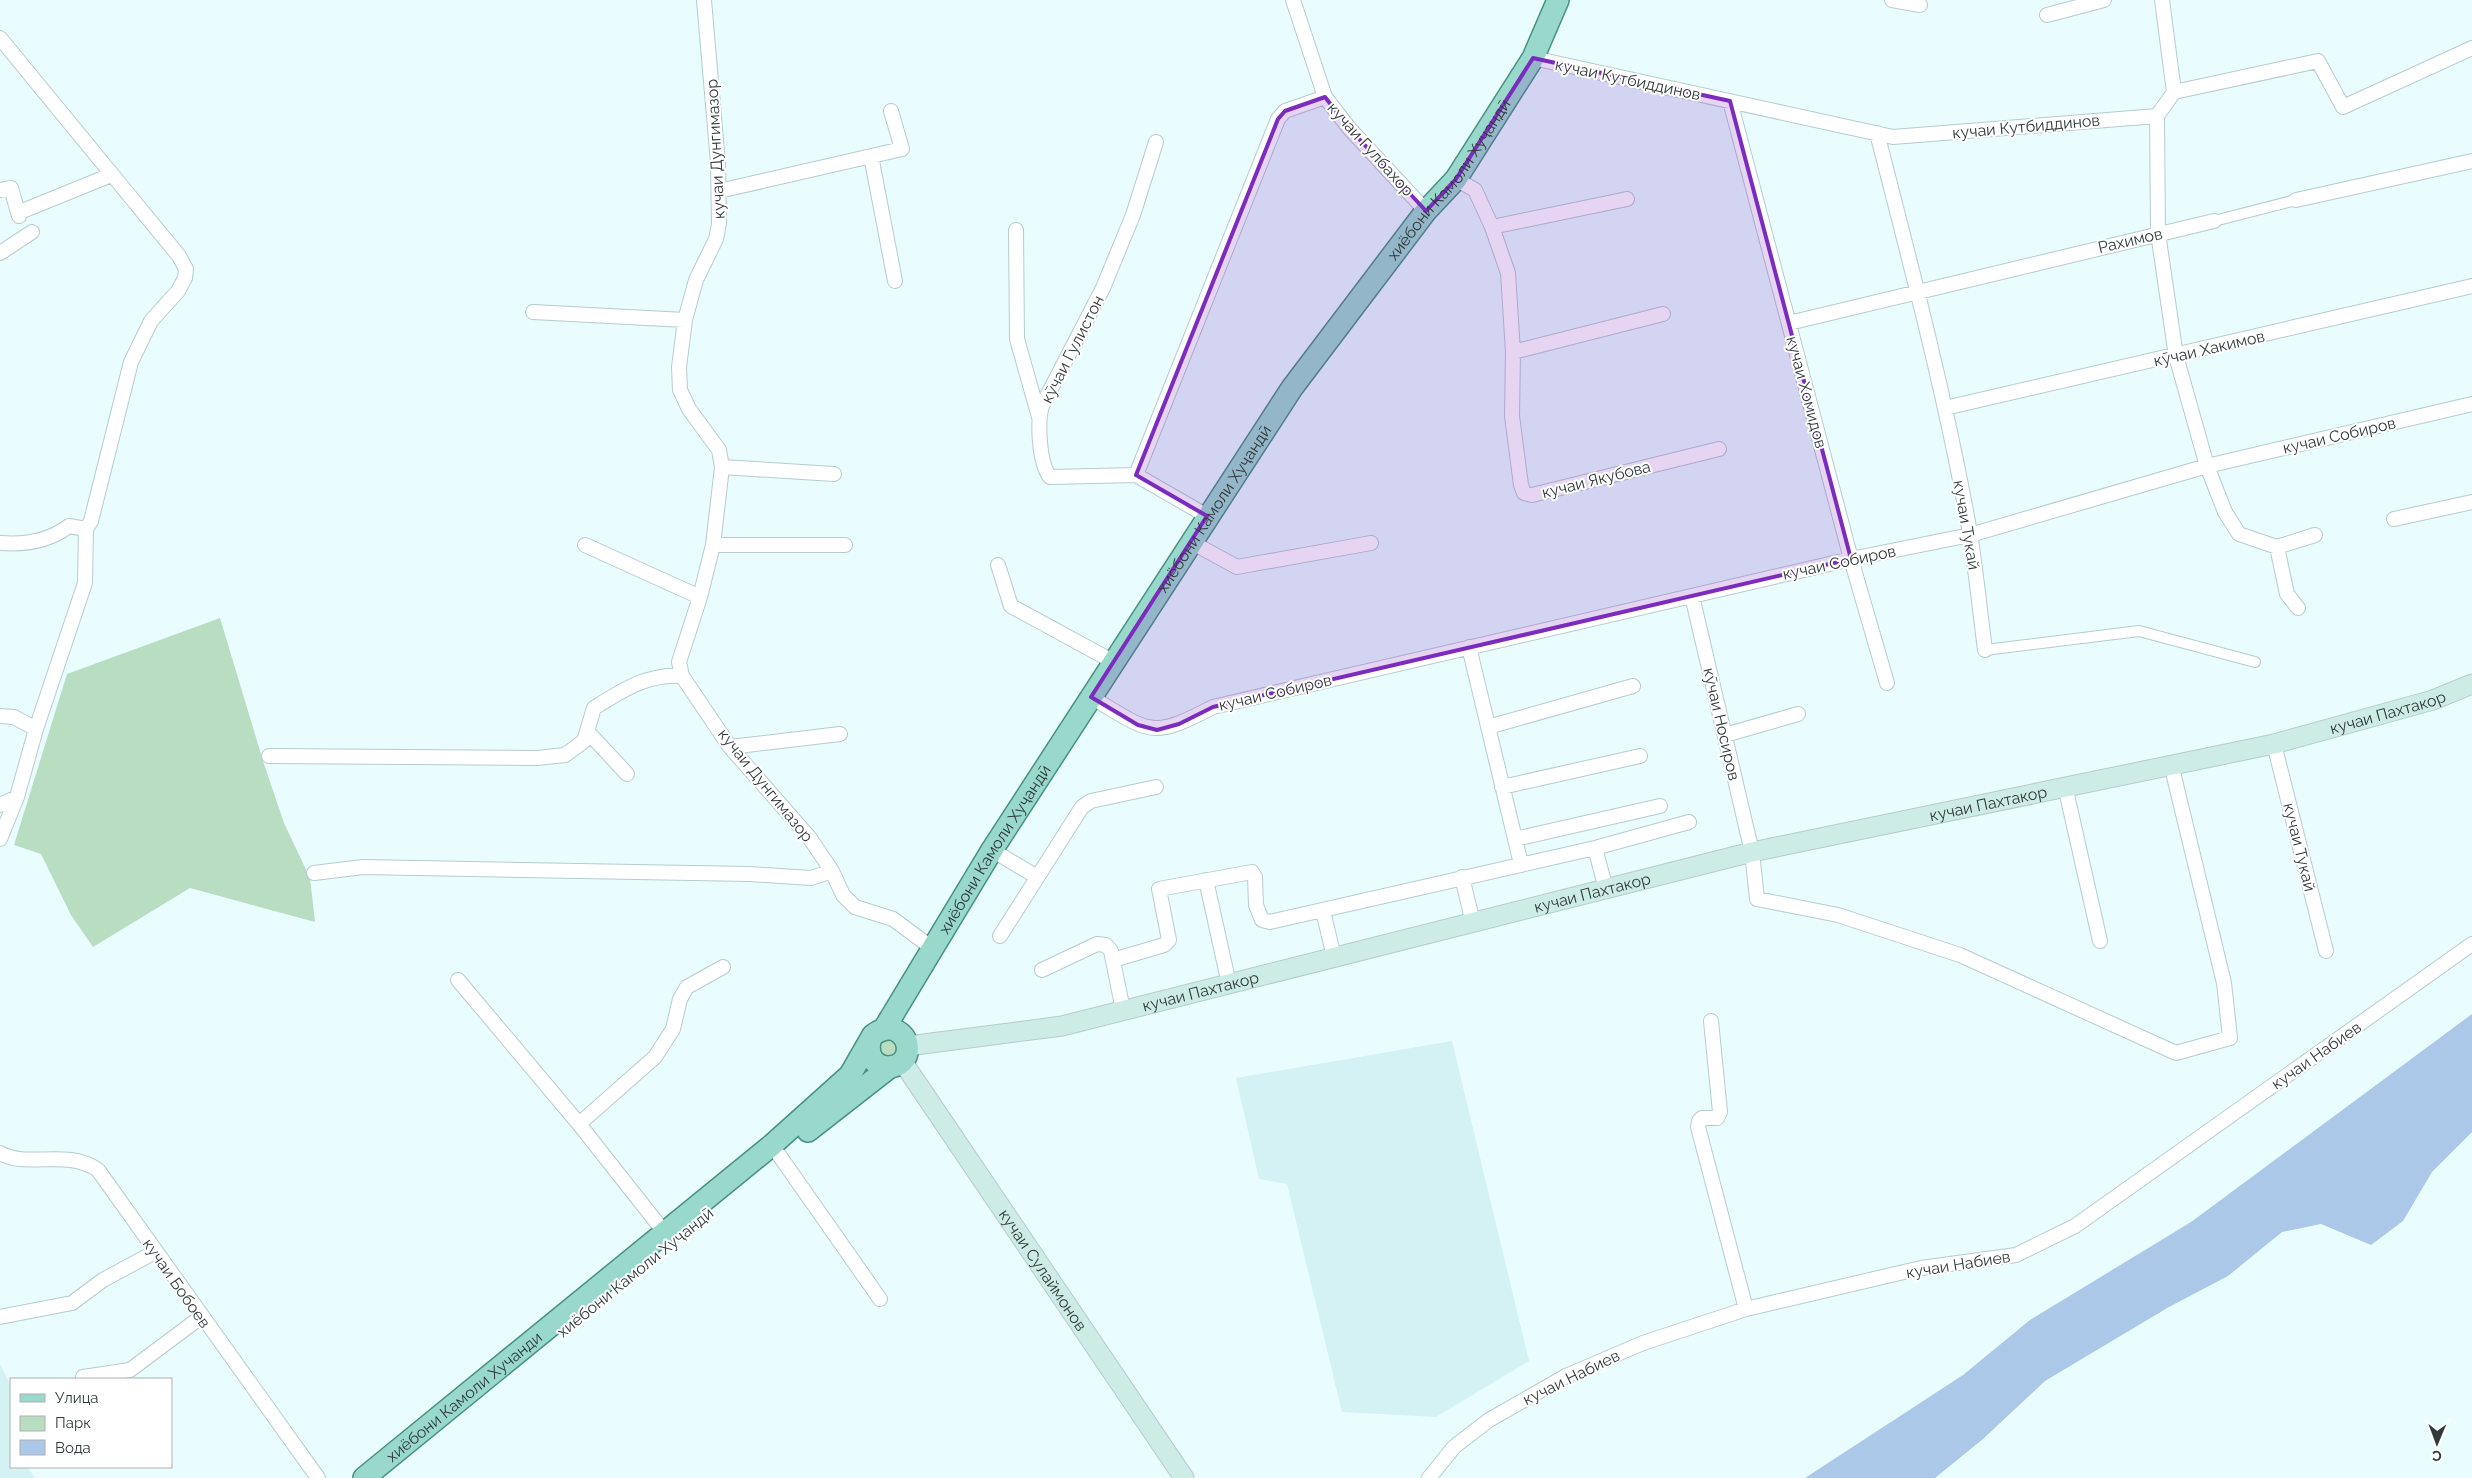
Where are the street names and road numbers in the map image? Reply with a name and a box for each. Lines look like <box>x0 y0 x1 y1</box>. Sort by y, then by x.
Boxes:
street label: кучаи Кутбиддинов <box>1553 55 1702 104</box>
street label: кучаи Дунгимазор <box>702 78 729 219</box>
street label: хиёбони Камоли Хуҷандӣ <box>1383 96 1514 264</box>
street label: кучаи Гулбахор <box>1324 99 1418 200</box>
street label: кучаи Кутбиддинов <box>1951 111 2101 142</box>
street label: Рахимов <box>2096 224 2164 257</box>
street label: кӯчаи Гулистон <box>1037 292 1108 406</box>
street label: кӯчаи Хакимов <box>2152 326 2267 371</box>
street label: кучаи Хомидов <box>1782 334 1831 450</box>
street label: кучаи Собиров <box>2281 413 2397 458</box>
street label: хиёбони Камоли Хуҷандӣ <box>1153 422 1275 596</box>
street label: кучаи Якубова <box>1540 457 1652 502</box>
street label: кучаи Тукай <box>1949 479 1984 571</box>
street label: кучаи Собиров <box>1781 541 1897 584</box>
street label: кӯчаи Носиров <box>1699 666 1744 782</box>
street label: кучаи Собиров <box>1217 670 1333 715</box>
street label: кучаи Пахтакор <box>2328 687 2449 738</box>
street label: кучаи Дунгимазор <box>714 725 817 846</box>
street label: хиёбони Камоли Хуҷандӣ <box>935 761 1055 937</box>
street label: кучаи Пахтакор <box>1928 782 2049 825</box>
street label: кучаи Тукай <box>2279 801 2320 893</box>
street label: кучаи Пахтакор <box>1532 869 1653 917</box>
street label: кучаи Пахтакор <box>1140 968 1261 1015</box>
street label: кучаи Набиев <box>2268 1017 2365 1093</box>
street label: хиёбони Камоли Хуҷандӣ <box>553 1203 717 1341</box>
street label: кучаи Сулаймонов <box>995 1206 1091 1335</box>
street label: кучаи Бобоев <box>139 1235 214 1332</box>
street label: кучаи Набиев <box>1905 1247 2012 1282</box>
street label: хиёбони Камоли Хучанди <box>383 1328 546 1466</box>
street label: кучаи Набиев <box>1520 1346 1623 1409</box>

